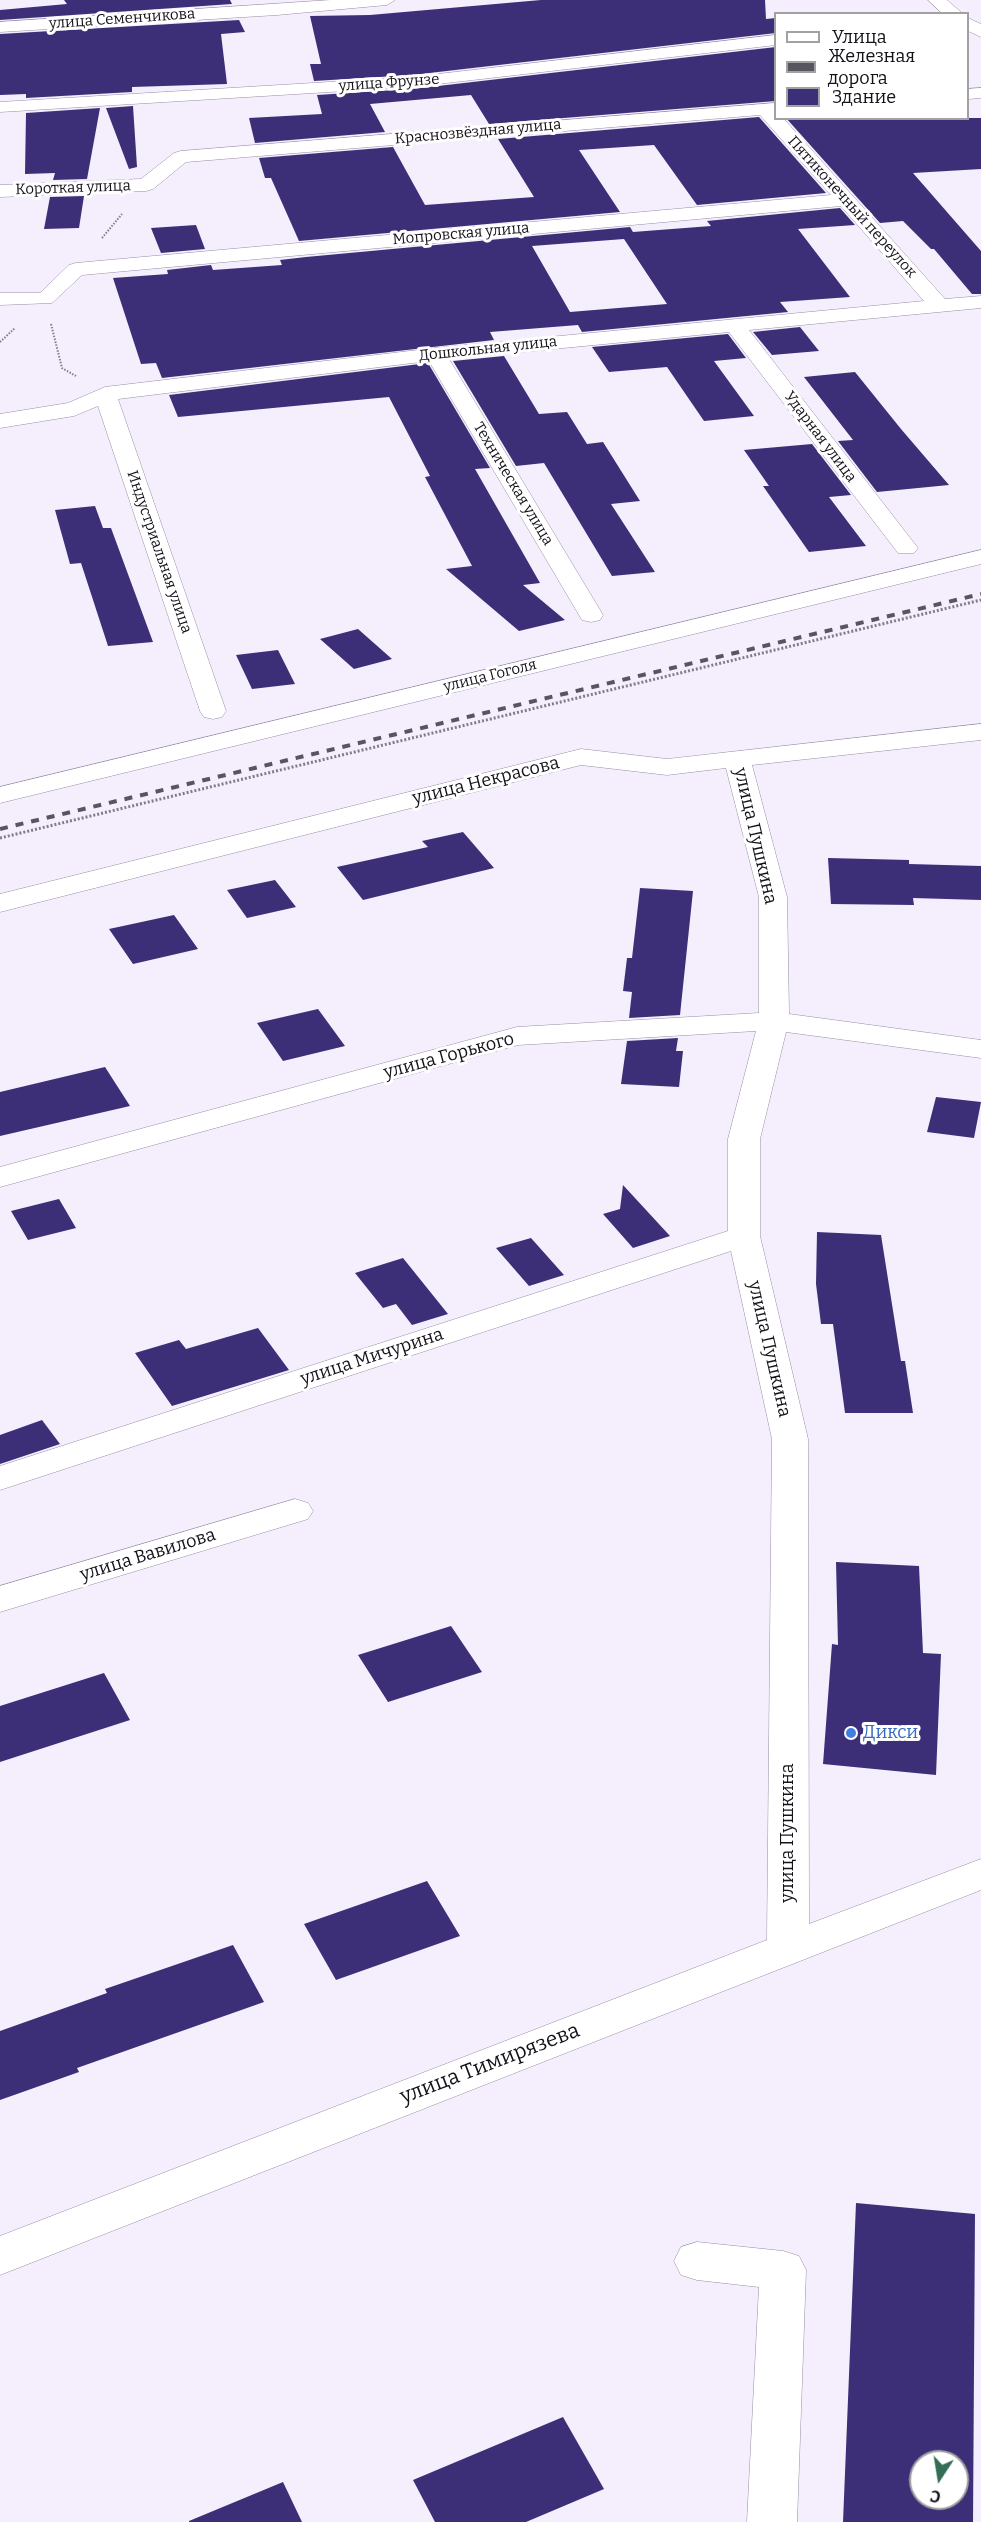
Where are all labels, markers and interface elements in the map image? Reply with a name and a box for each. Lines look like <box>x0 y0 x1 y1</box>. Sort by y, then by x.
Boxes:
street label: улица Семенчикова <box>48 5 196 33</box>
legend <box>774 12 969 120</box>
text: Улица <box>832 26 887 48</box>
text: Железная дорога <box>828 45 915 89</box>
street label: улица Фрунзе <box>338 71 440 95</box>
text: Здание <box>832 86 896 108</box>
street label: Краснозвёздная улица <box>394 116 562 148</box>
street label: Пятиконечный переулок <box>784 133 920 281</box>
street label: Короткая улица <box>15 177 131 199</box>
street label: Мопровская улица <box>392 219 530 249</box>
street label: Дошкольная улица <box>418 333 558 365</box>
street label: Ударная улица <box>780 388 860 486</box>
street label: Техническая улица <box>469 419 557 549</box>
street label: Индустриальная улица <box>123 468 195 636</box>
street label: улица Гоголя <box>442 656 538 696</box>
street label: улица Некрасова <box>410 752 562 810</box>
street label: улица Пушкина <box>729 766 781 906</box>
street label: улица Горького <box>382 1028 516 1084</box>
street label: улица Пушкина <box>743 1279 795 1419</box>
street label: улица Мичурина <box>298 1324 446 1390</box>
street label: улица Вавилова <box>78 1524 218 1586</box>
place label: Дикси <box>863 1722 918 1744</box>
marker: Дикси <box>844 1726 858 1740</box>
street label: улица Пушкина <box>777 1763 799 1903</box>
street label: улица Тимирязева <box>397 2018 583 2110</box>
north arrow <box>909 2450 969 2510</box>
text: С <box>929 2486 942 2506</box>

